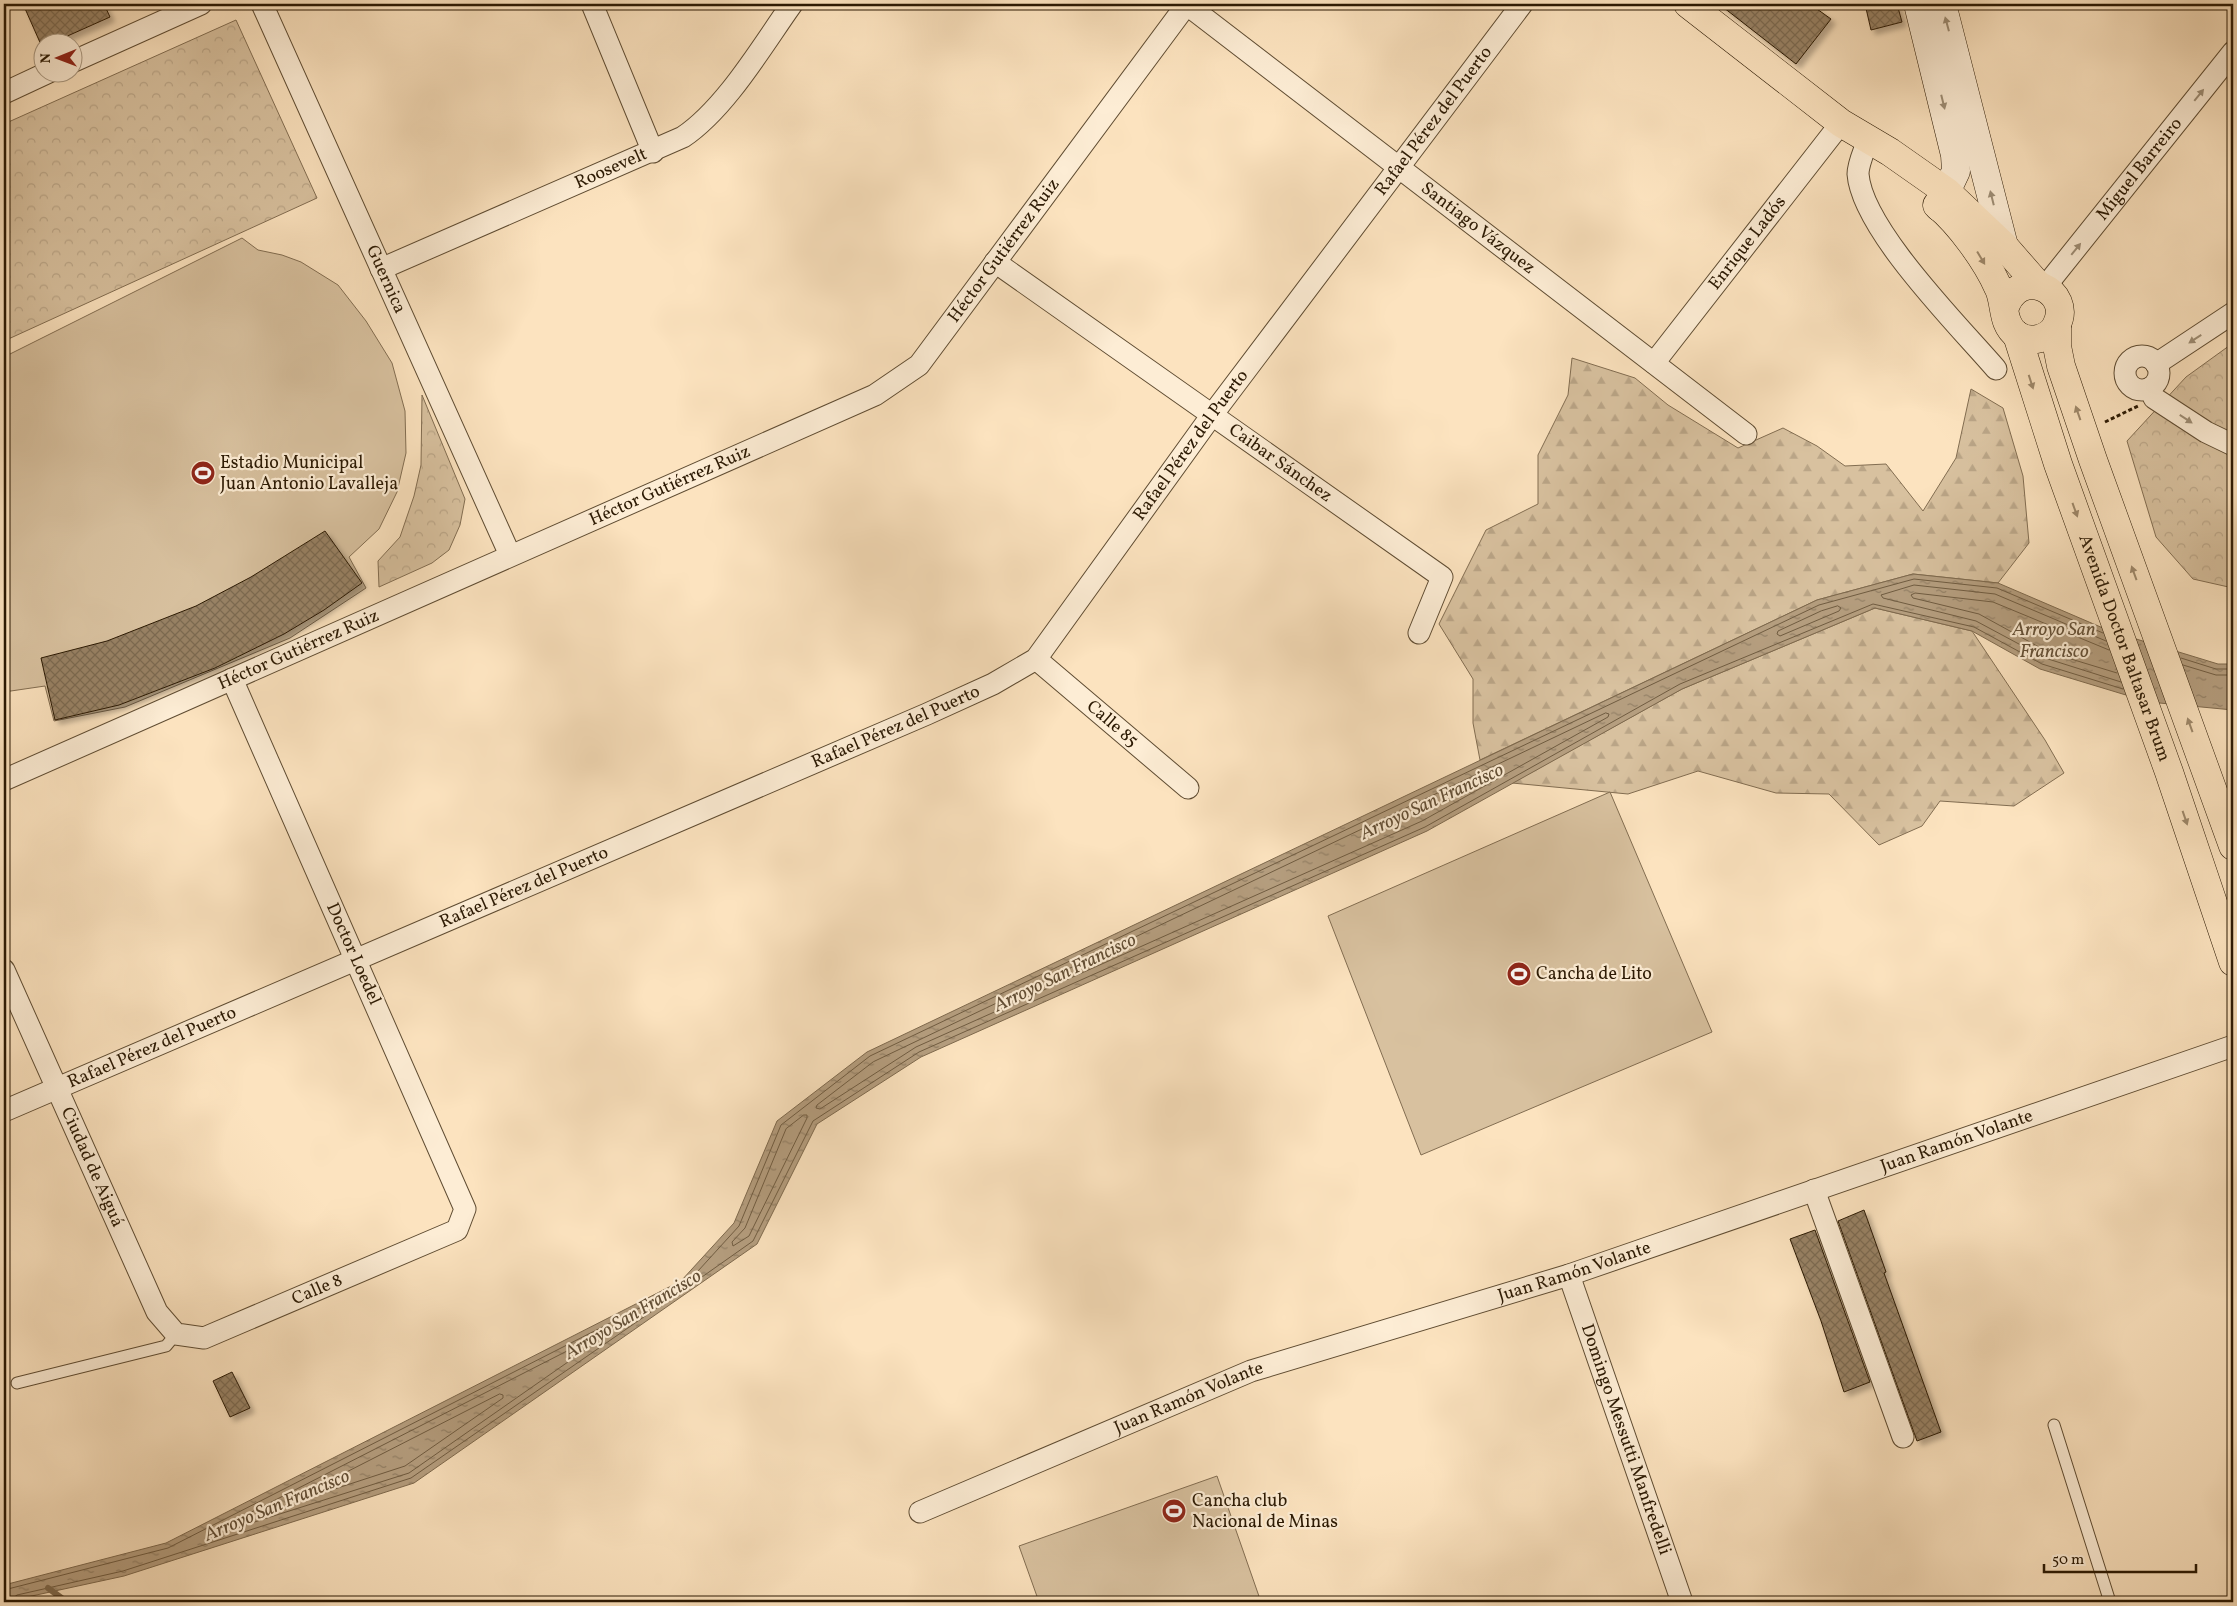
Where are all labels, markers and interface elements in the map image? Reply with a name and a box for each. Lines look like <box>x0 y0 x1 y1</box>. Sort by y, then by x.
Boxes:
one-way arrow <box>1943 16 1951 31</box>
north arrow <box>32 32 82 82</box>
street label: Rafael Pérez del Puerto <box>1369 41 1498 201</box>
text: N <box>37 53 56 63</box>
one-way arrow <box>2193 89 2204 102</box>
one-way arrow <box>1939 94 1947 109</box>
street label: Miguel Barreiro <box>2090 112 2188 226</box>
street label: Roosevelt <box>571 142 651 195</box>
street label: Héctor Gutiérrez Ruiz <box>942 173 1066 328</box>
street label: Santiago Vázquez <box>1415 176 1540 280</box>
street label: Enrique Ladós <box>1703 191 1792 295</box>
one-way arrow <box>1988 191 1996 206</box>
street label: Guernica <box>360 241 412 318</box>
one-way arrow <box>2070 243 2081 256</box>
one-way arrow <box>1977 251 1986 264</box>
one-way arrow <box>2188 334 2201 343</box>
street label: Rafael Pérez del Puerto <box>1127 364 1254 526</box>
one-way arrow <box>2027 375 2035 390</box>
one-way arrow <box>2074 406 2081 421</box>
one-way arrow <box>2179 414 2192 424</box>
street label: Caibar Sánchez <box>1223 418 1337 508</box>
street label: Héctor Gutiérrez Ruiz <box>585 439 754 532</box>
place label: Estadio Municipal Juan Antonio Lavalleja <box>220 451 398 497</box>
sports icon: Estadio Municipal Juan Antonio Lavalleja <box>190 460 216 486</box>
one-way arrow <box>2071 503 2079 518</box>
street label: Avenida Doctor Baltasar Brum <box>2072 531 2177 765</box>
one-way arrow <box>2130 565 2137 580</box>
street label: Héctor Gutiérrez Ruiz <box>214 603 383 696</box>
water label: Arroyo San Francisco <box>2011 617 2096 665</box>
street label: Rafael Pérez del Puerto <box>808 679 984 775</box>
street label: Calle 85 <box>1081 694 1144 753</box>
one-way arrow <box>2186 717 2194 732</box>
water label: Arroyo San Francisco <box>1355 757 1508 847</box>
one-way arrow <box>2181 811 2189 826</box>
street label: Rafael Pérez del Puerto <box>436 840 612 935</box>
street label: Doctor Loedel <box>319 899 387 1009</box>
water label: Arroyo San Francisco <box>988 927 1141 1019</box>
sports icon: Cancha de Lito <box>1506 961 1532 987</box>
place label: Cancha de Lito <box>1536 962 1652 987</box>
street label: Rafael Pérez del Puerto <box>64 1000 240 1095</box>
street label: Ciudad de Aiguá <box>54 1103 130 1231</box>
street label: Juan Ramón Volante <box>1877 1103 2036 1179</box>
street label: Juan Ramón Volante <box>1495 1235 1654 1308</box>
water label: Arroyo San Francisco <box>559 1264 707 1367</box>
street label: Calle 8 <box>288 1268 346 1312</box>
street label: Domingo Messutti Manfredelli <box>1574 1321 1677 1558</box>
street label: Juan Ramón Volante <box>1110 1356 1266 1440</box>
water label: Arroyo San Francisco <box>199 1463 354 1549</box>
place label: Cancha club Nacional de Minas <box>1192 1489 1338 1535</box>
sports icon: Cancha club Nacional de Minas <box>1161 1498 1187 1524</box>
scale bar <box>2044 1541 2197 1573</box>
text: 50 m <box>2052 1550 2084 1571</box>

